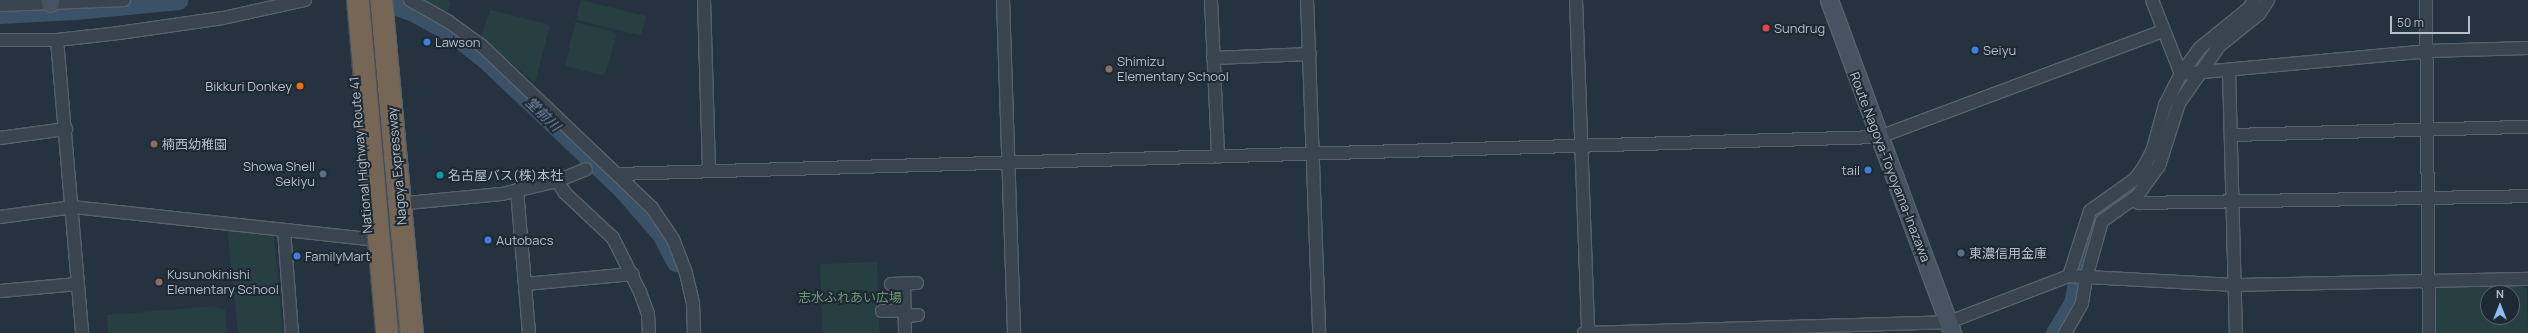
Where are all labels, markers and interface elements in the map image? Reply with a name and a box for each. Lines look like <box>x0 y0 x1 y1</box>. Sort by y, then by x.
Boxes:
scale bar <box>2392 8 2472 34</box>
text: 50 m <box>2397 14 2424 31</box>
place label: Sundrug <box>1774 20 1825 36</box>
marker: Sundrug <box>1761 23 1771 33</box>
place label: Lawson <box>435 34 481 50</box>
marker: Lawson <box>422 37 432 47</box>
place label: Seiyu <box>1983 42 2016 58</box>
marker: Seiyu <box>1970 45 1980 55</box>
place label: Shimizu Elementary School <box>1117 54 1229 85</box>
marker: Shimizu Elementary School <box>1104 64 1114 74</box>
street label: Route Nagoya-Toyoyama-Inazawa <box>1846 70 1934 264</box>
street label: National Highway Route 41 <box>346 76 376 234</box>
place label: Bikkuri Donkey <box>205 78 292 94</box>
marker: Bikkuri Donkey <box>295 81 305 91</box>
water label: 堂前川 <box>522 93 564 135</box>
street label: Nagoya Expressway <box>384 106 410 226</box>
place label: 楠西幼稚園 <box>162 136 227 152</box>
marker: 楠西幼稚園 <box>149 139 159 149</box>
place label: Showa Shell Sekiyu <box>243 159 315 190</box>
place label: tail <box>1842 162 1860 178</box>
marker: tail <box>1863 165 1873 175</box>
place label: 名古屋バス(株)本社 <box>448 167 563 183</box>
marker: Showa Shell Sekiyu <box>318 169 328 179</box>
marker: 名古屋バス(株)本社 <box>435 170 445 180</box>
place label: Autobacs <box>496 232 554 248</box>
marker: Autobacs <box>483 235 493 245</box>
place label: 東濃信用金庫 <box>1969 245 2047 261</box>
place label: FamilyMart <box>305 248 371 264</box>
marker: 東濃信用金庫 <box>1956 248 1966 258</box>
marker: FamilyMart <box>292 251 302 261</box>
place label: Kusunokinishi Elementary School <box>167 267 279 298</box>
marker: Kusunokinishi Elementary School <box>154 277 164 287</box>
north arrow <box>2480 285 2520 325</box>
text: N <box>2496 286 2504 301</box>
park label: 志水ふれあい広場 <box>798 289 902 305</box>

